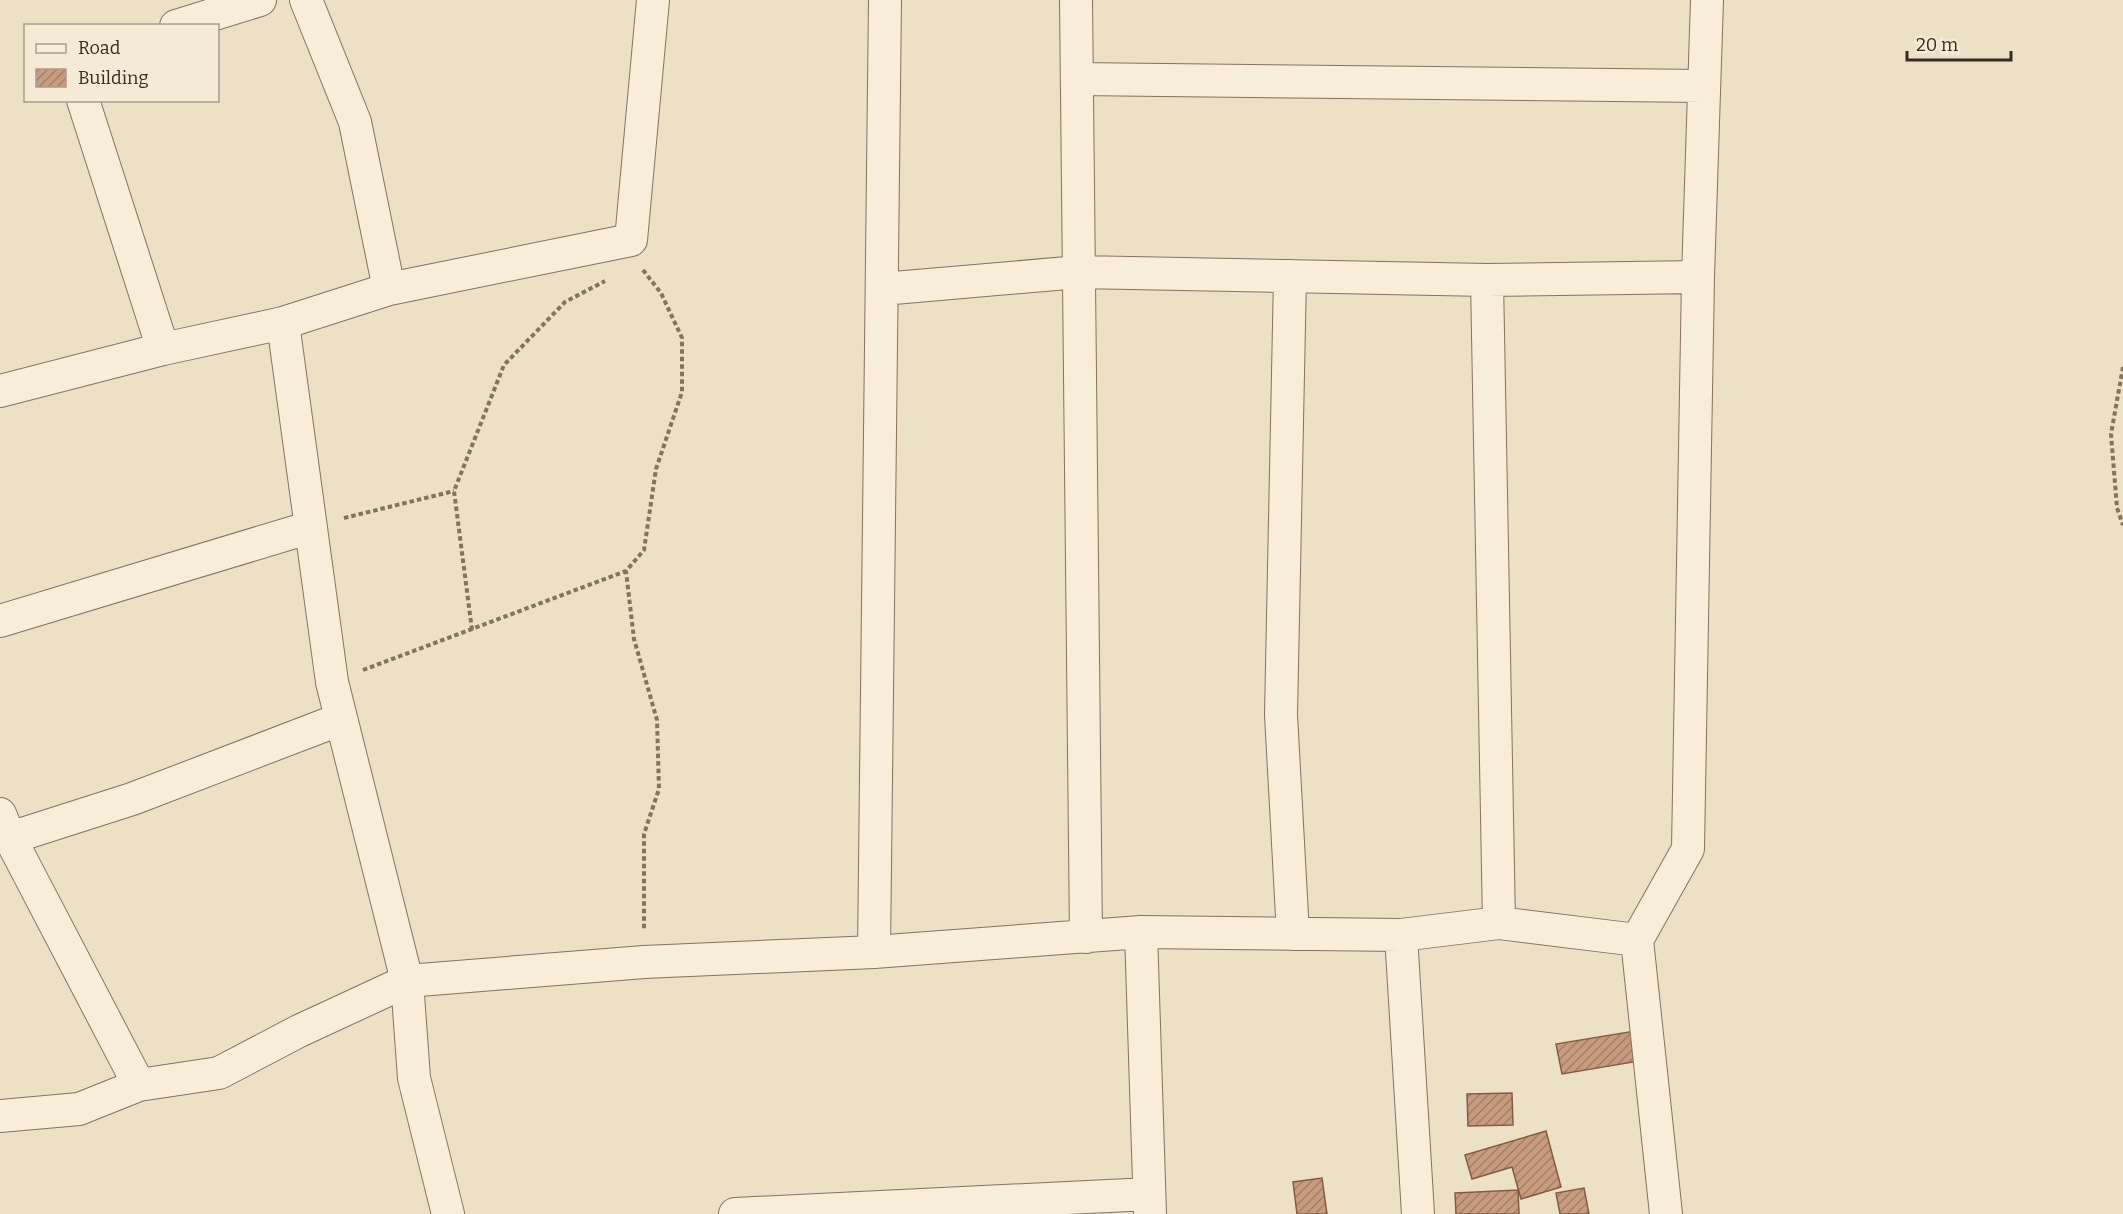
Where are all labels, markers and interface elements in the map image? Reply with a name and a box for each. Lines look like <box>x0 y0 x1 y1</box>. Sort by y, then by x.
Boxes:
legend <box>24 24 219 102</box>
scale bar <box>1907 24 2010 62</box>
text: 20 m <box>1916 34 1958 56</box>
text: Road <box>78 37 121 59</box>
text: Building <box>78 67 149 89</box>

